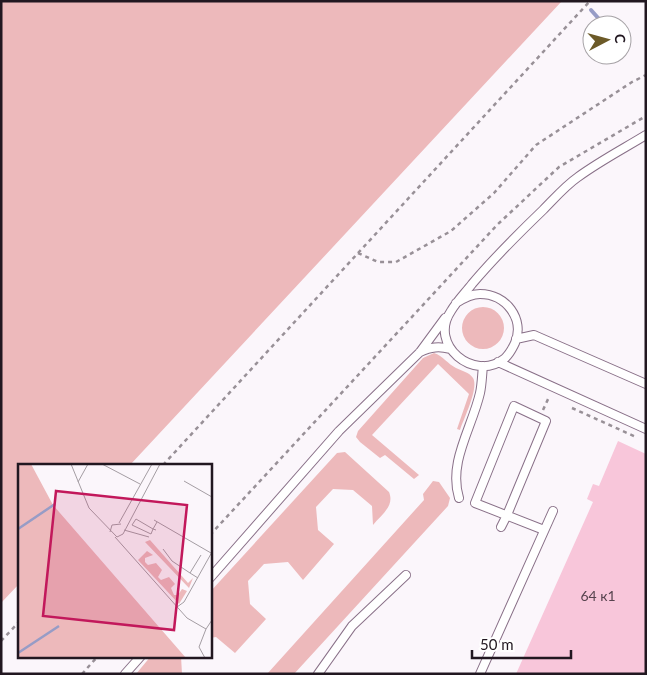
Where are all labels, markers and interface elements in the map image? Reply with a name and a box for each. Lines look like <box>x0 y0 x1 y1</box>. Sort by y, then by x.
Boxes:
north arrow <box>582 15 632 65</box>
text: С <box>611 33 629 45</box>
inset map <box>18 464 211 658</box>
house number: 64 к1 <box>580 587 616 604</box>
scale bar <box>472 628 571 660</box>
text: 50 m <box>480 635 514 653</box>

